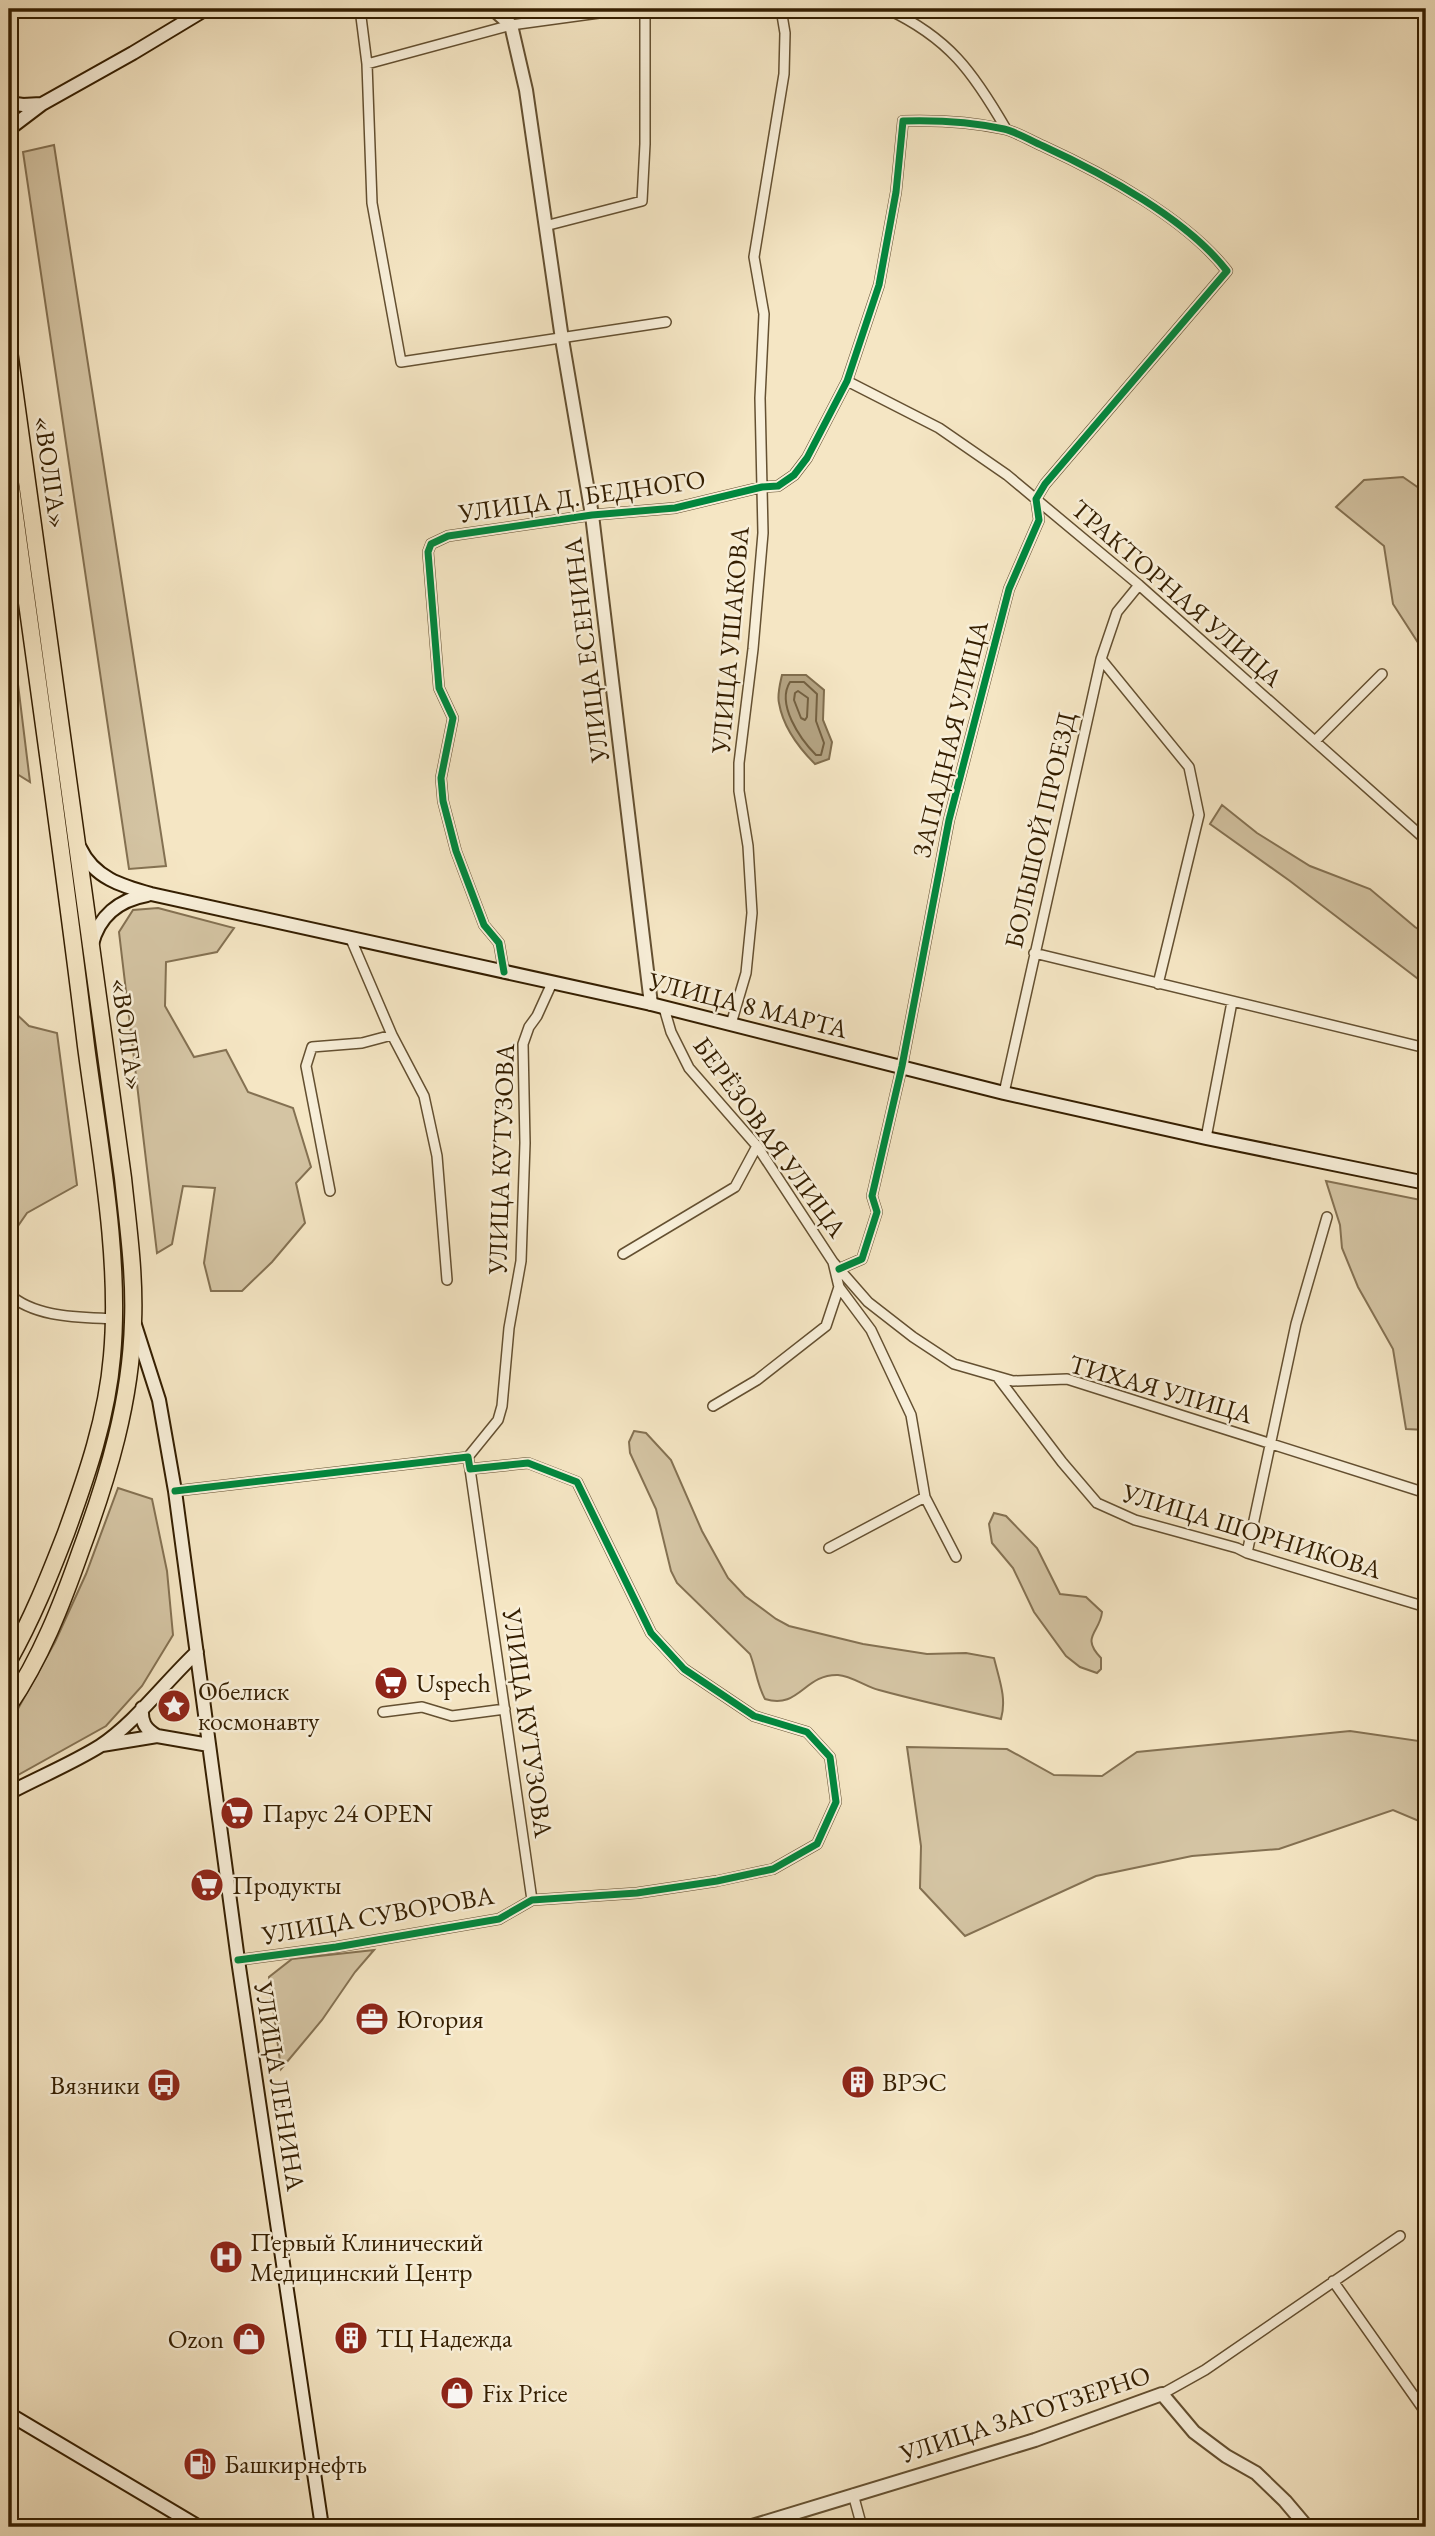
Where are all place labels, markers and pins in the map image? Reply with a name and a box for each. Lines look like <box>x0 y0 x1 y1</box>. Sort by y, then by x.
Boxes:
supermarket icon: Uspech <box>372 1664 410 1702</box>
place label: Uspech <box>416 1666 491 1700</box>
place label: Обелиск космонавту <box>198 1674 320 1738</box>
place icon: Обелиск космонавту <box>155 1687 193 1725</box>
supermarket icon: Парус 24 OPEN <box>218 1794 256 1832</box>
place label: Парус 24 OPEN <box>262 1796 433 1830</box>
supermarket icon: Продукты <box>188 1866 226 1904</box>
place label: Продукты <box>232 1868 342 1902</box>
office icon: Югория <box>353 2000 391 2038</box>
place label: Югория <box>396 2002 484 2036</box>
building icon: ВРЭС <box>839 2063 877 2101</box>
place label: ВРЭС <box>882 2065 947 2099</box>
bus stop icon: Вязники <box>145 2066 183 2104</box>
place label: Вязники <box>50 2068 140 2102</box>
place label: Первый Клинический Медицинский Центр <box>250 2225 484 2289</box>
hospital icon: Первый Клинический Медицинский Центр <box>207 2238 245 2276</box>
building icon: ТЦ Надежда <box>332 2319 370 2357</box>
shop icon: Ozon <box>230 2320 268 2358</box>
place label: ТЦ Надежда <box>376 2321 513 2355</box>
place label: Ozon <box>168 2322 224 2356</box>
shop icon: Fix Price <box>438 2374 476 2412</box>
place label: Fix Price <box>482 2376 568 2410</box>
fuel station icon: Башкирнефть <box>181 2445 219 2483</box>
place label: Башкирнефть <box>224 2447 367 2481</box>

